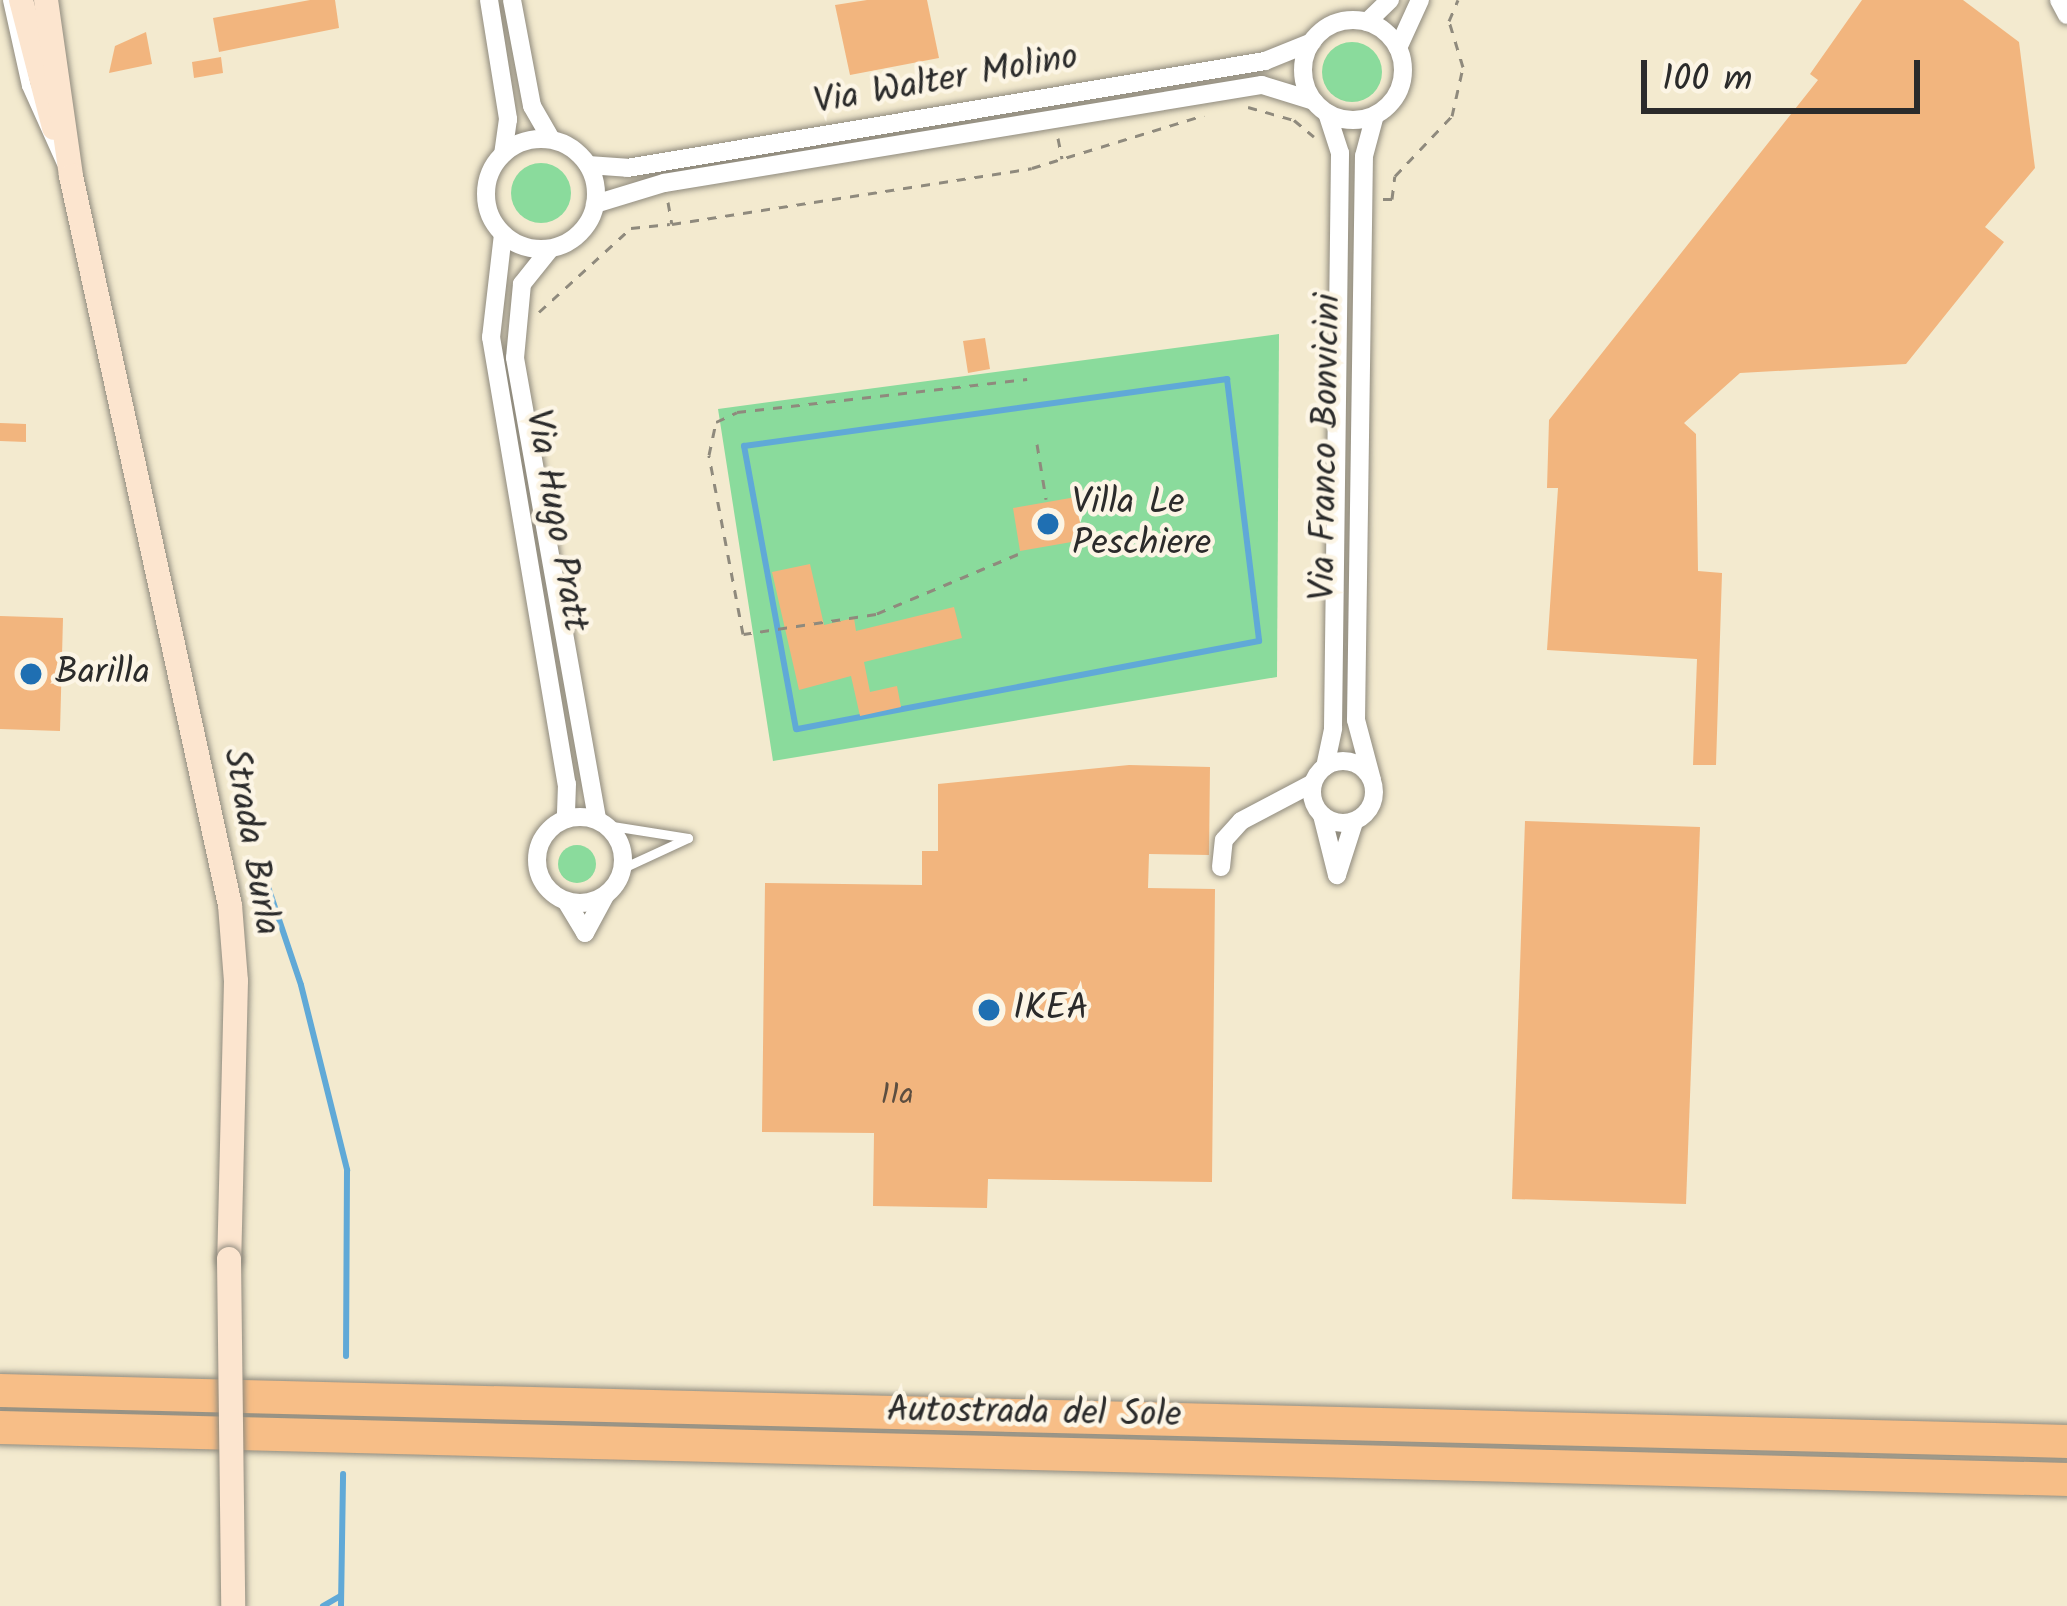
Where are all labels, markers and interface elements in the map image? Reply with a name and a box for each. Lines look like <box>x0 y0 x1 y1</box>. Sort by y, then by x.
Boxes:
scale bar <box>1647 36 1926 110</box>
street label: Via Walter Molino <box>811 37 1081 125</box>
text: 100 m <box>1662 52 1752 109</box>
street label: Via Franco Bonvicini <box>1303 293 1351 601</box>
street label: Via Hugo Pratt <box>514 407 596 635</box>
place label: Villa Le Peschiere <box>1072 481 1211 566</box>
marker: Villa Le Peschiere <box>1035 511 1061 537</box>
place label: Barilla <box>55 652 150 696</box>
marker: Barilla <box>18 661 44 687</box>
street label: Strada Burla <box>212 745 288 939</box>
place label: IKEA <box>1013 988 1088 1032</box>
marker: IKEA <box>976 997 1002 1023</box>
house number: 11a <box>881 1077 913 1113</box>
street label: Autostrada del Sole <box>886 1390 1182 1438</box>

